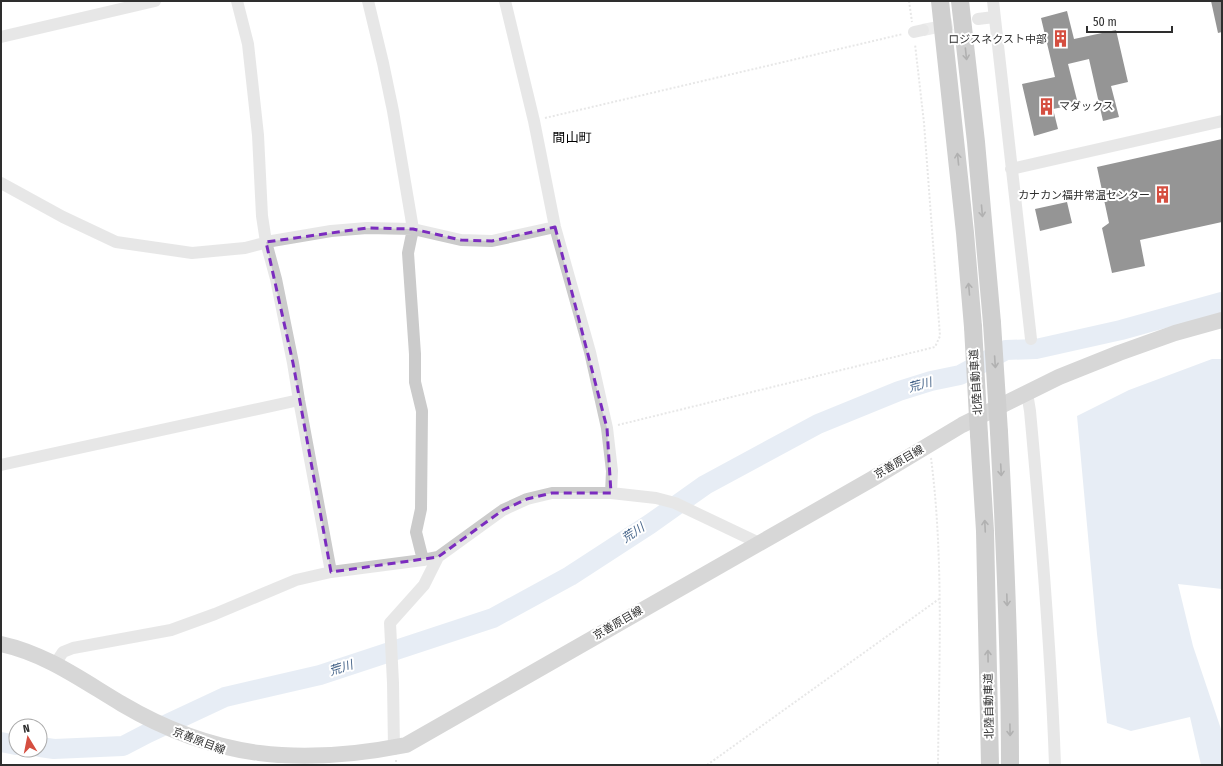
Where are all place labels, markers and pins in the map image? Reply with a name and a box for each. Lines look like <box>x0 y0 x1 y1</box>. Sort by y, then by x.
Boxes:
building icon: ロジスネクスト中部 <box>1050 29 1070 49</box>
place label: ロジスネクスト中部 <box>948 33 1047 46</box>
building icon: マダックス <box>1036 96 1056 116</box>
place label: マダックス <box>1059 100 1114 113</box>
building icon: カナカン福井常温センター <box>1153 185 1173 205</box>
place label: カナカン福井常温センター <box>1018 189 1150 202</box>

